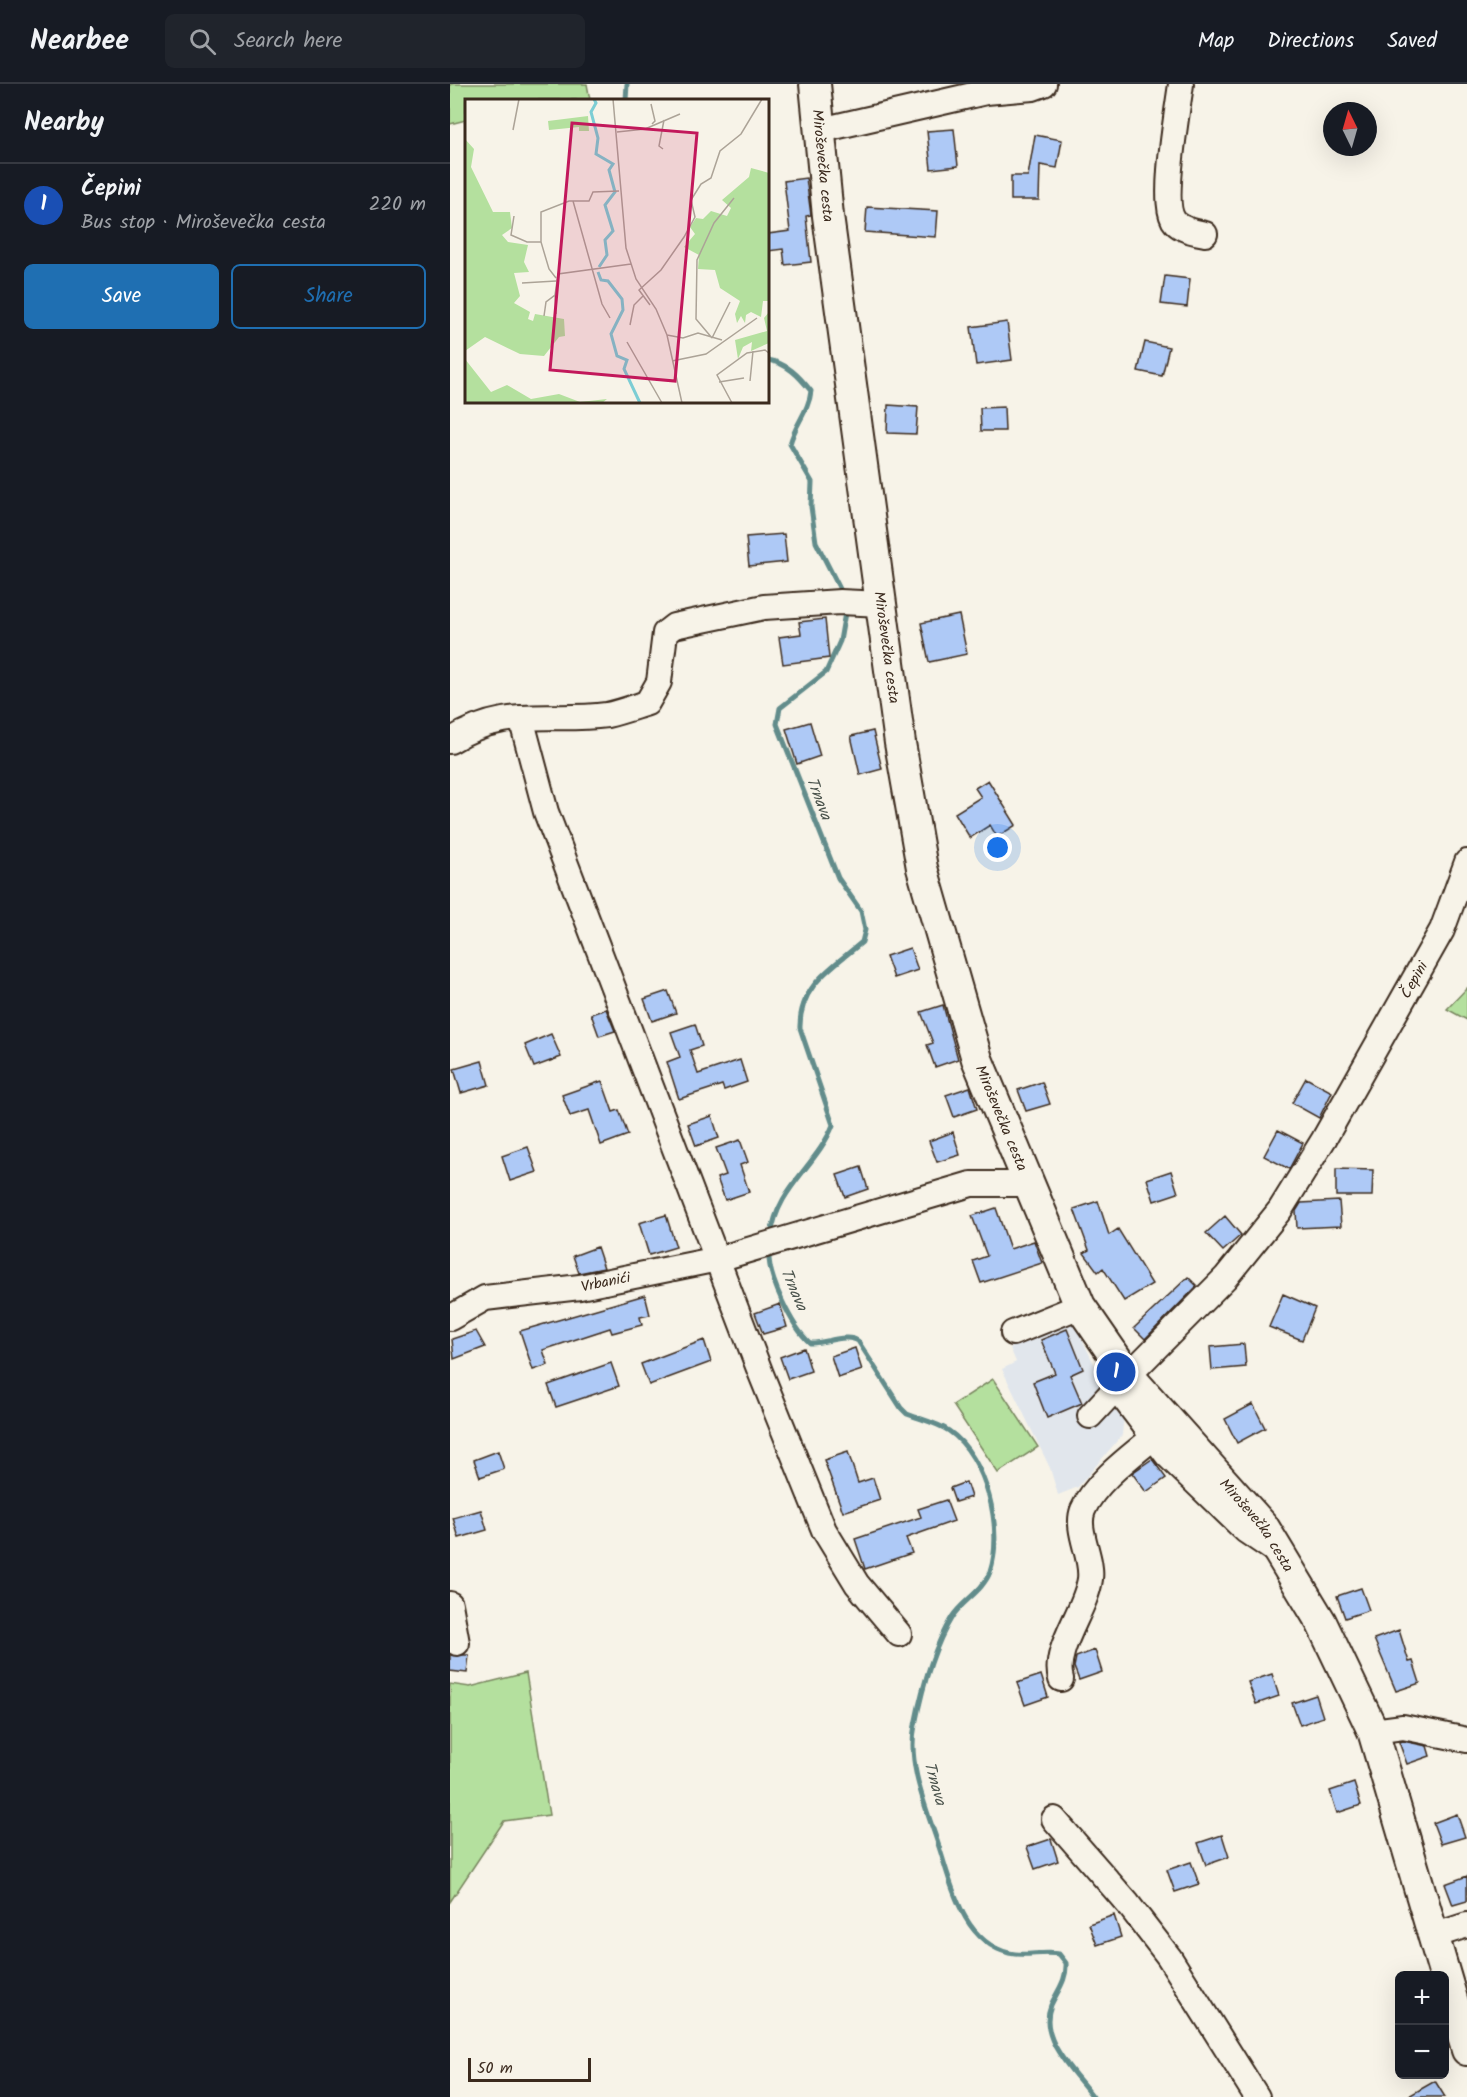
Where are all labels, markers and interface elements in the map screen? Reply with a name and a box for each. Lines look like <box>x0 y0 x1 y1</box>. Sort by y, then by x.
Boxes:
search box <box>165 14 585 68</box>
text: Nearbee <box>30 19 129 64</box>
text: Search here <box>234 24 342 59</box>
icon: search <box>186 25 219 58</box>
text: Map <box>1198 25 1234 58</box>
text: Directions <box>1267 25 1354 58</box>
text: Saved <box>1387 25 1437 58</box>
inset map <box>465 99 770 404</box>
text: Nearby <box>24 102 104 144</box>
north arrow <box>1323 102 1377 156</box>
street label: Miroševečka cesta <box>805 108 840 224</box>
text: Čepini <box>81 172 141 207</box>
text: 1 <box>40 189 47 221</box>
text: 220 m <box>369 189 426 221</box>
text: Bus stop · Miroševečka cesta <box>81 207 326 239</box>
button: Save <box>24 264 219 329</box>
button: Share <box>231 264 426 329</box>
street label: Miroševečka cesta <box>866 590 905 705</box>
water label: Trnava <box>799 773 839 825</box>
your location <box>983 833 1012 862</box>
street label: Čepini <box>1395 956 1436 1003</box>
street label: Miroševečka cesta <box>968 1061 1033 1175</box>
water label: Trnava <box>773 1264 814 1316</box>
street label: Vrbanići <box>579 1266 634 1300</box>
pin: 1 <box>1096 1350 1136 1394</box>
street label: Miroševečka cesta <box>1213 1473 1299 1577</box>
water label: Trnava <box>916 1759 953 1810</box>
map controls <box>1395 1971 1449 2079</box>
button: + <box>1395 1971 1449 2025</box>
button: − <box>1395 2025 1449 2079</box>
scale bar <box>468 2055 591 2082</box>
text: 50 m <box>477 2056 513 2081</box>

